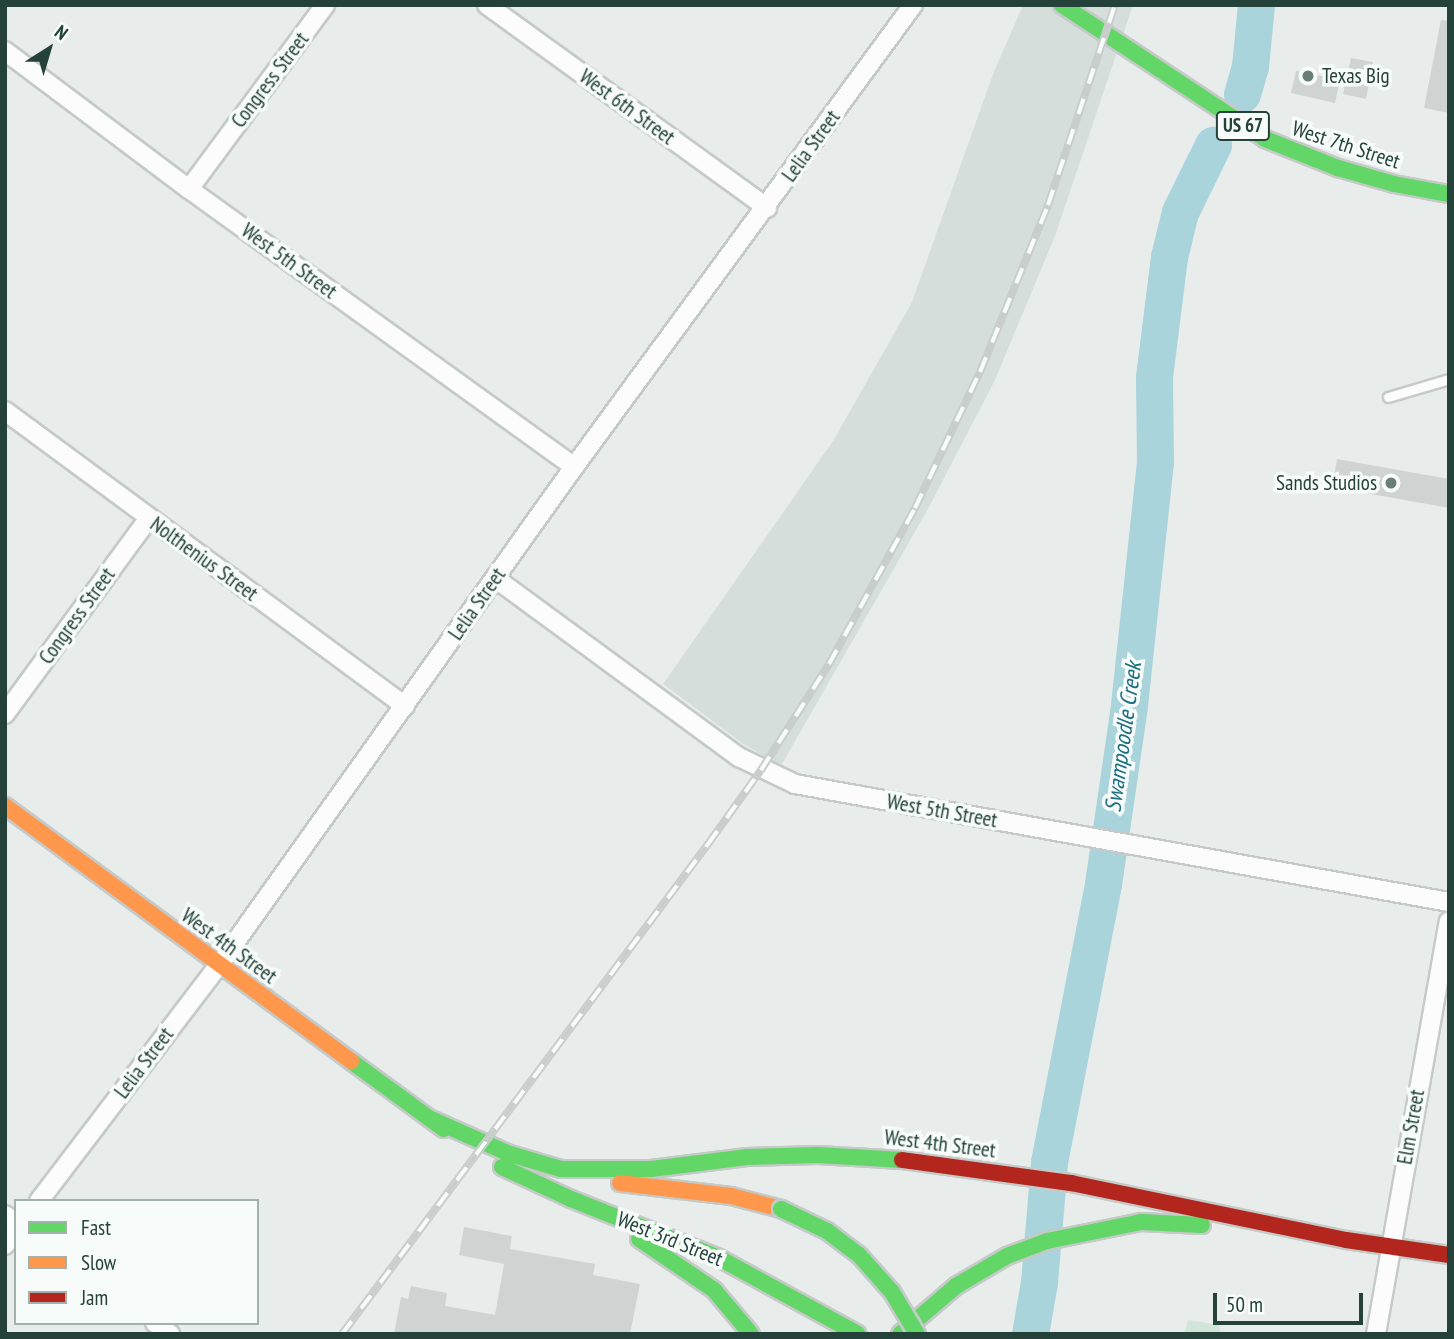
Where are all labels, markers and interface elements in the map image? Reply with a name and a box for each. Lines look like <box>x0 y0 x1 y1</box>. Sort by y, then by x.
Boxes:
north arrow <box>14 14 84 84</box>
text: N <box>50 20 73 45</box>
street label: Congress Street <box>226 27 314 133</box>
place label: Texas Big <box>1322 63 1390 89</box>
street label: West 6th Street <box>574 64 680 150</box>
marker: Texas Big <box>1300 68 1316 84</box>
street label: Lelia Street <box>777 105 845 187</box>
road number: US 67 <box>1215 110 1271 142</box>
street label: West 7th Street <box>1289 116 1403 174</box>
street label: West 5th Street <box>236 218 342 304</box>
place label: Sands Studios <box>1276 470 1377 496</box>
marker: Sands Studios <box>1383 475 1399 491</box>
street label: Nolthenius Street <box>145 512 263 606</box>
street label: Congress Street <box>34 563 120 669</box>
street label: Lelia Street <box>443 563 511 645</box>
water label: Swampoodle Creek <box>1099 660 1147 814</box>
street label: West 5th Street <box>885 789 999 833</box>
street label: West 4th Street <box>176 903 282 989</box>
street label: Lelia Street <box>109 1023 179 1103</box>
street label: Elm Street <box>1392 1088 1430 1166</box>
street label: West 4th Street <box>883 1125 997 1163</box>
legend <box>14 1199 259 1325</box>
street label: West 3rd Street <box>614 1206 726 1272</box>
text: Fast <box>81 1214 111 1241</box>
text: Slow <box>81 1249 116 1276</box>
scale bar <box>1216 1280 1366 1324</box>
text: Jam <box>81 1284 108 1311</box>
text: 50 m <box>1226 1291 1263 1318</box>

